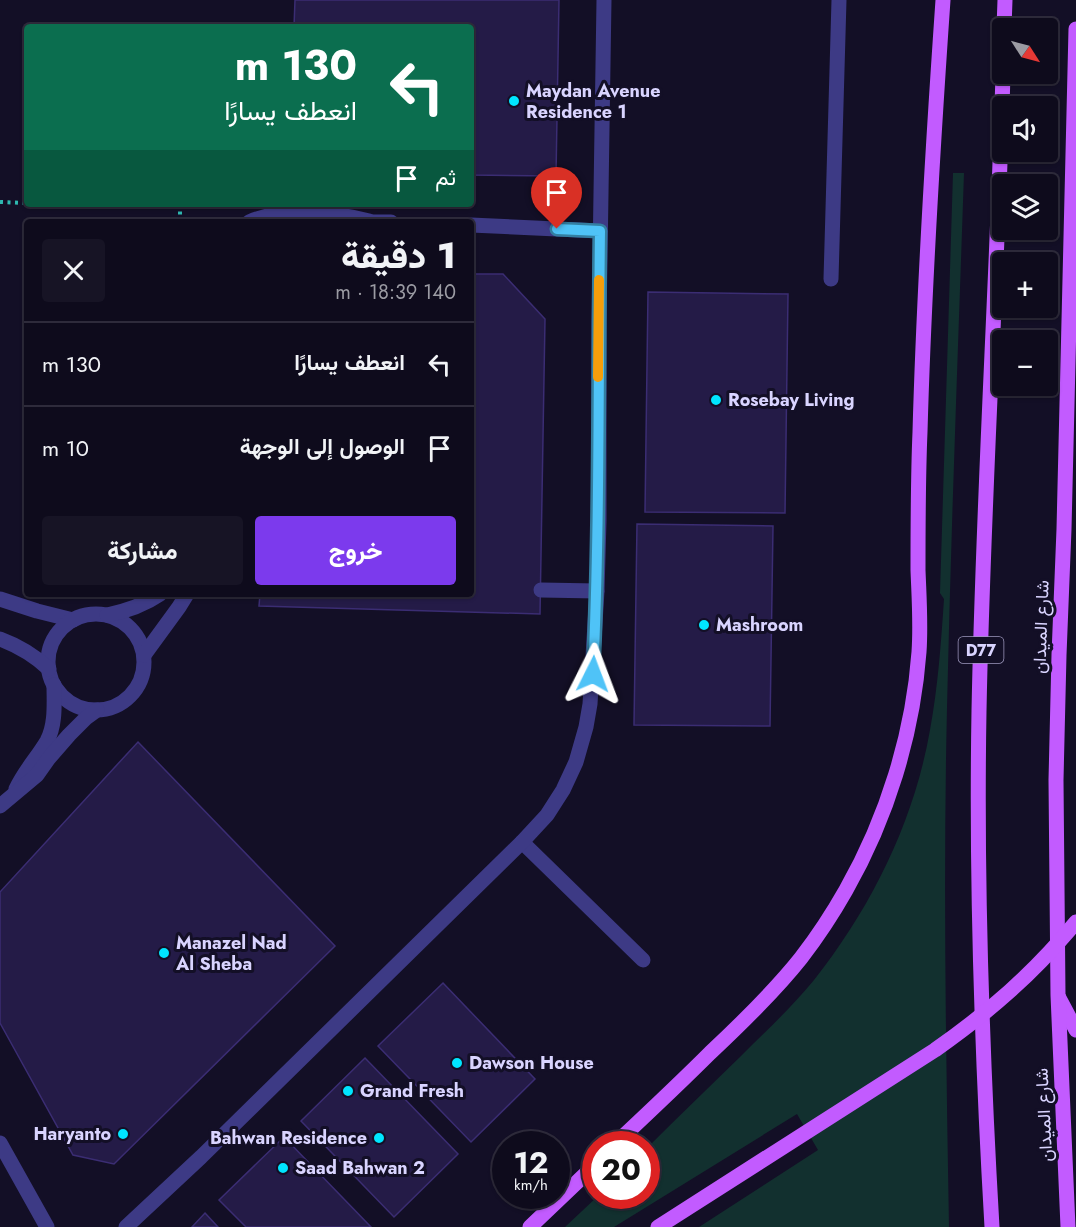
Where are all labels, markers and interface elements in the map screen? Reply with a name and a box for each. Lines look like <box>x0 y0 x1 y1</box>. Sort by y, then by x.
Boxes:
north arrow <box>992 18 1058 84</box>
map controls <box>992 18 1058 396</box>
text: 130 m <box>235 35 357 96</box>
icon: left <box>378 48 456 126</box>
place label: Maydan Avenue Residence 1 <box>526 78 660 125</box>
text: انعطف يسارًا <box>224 91 357 130</box>
marker: Maydan Avenue Residence 1 <box>507 94 521 108</box>
button: sound <box>992 96 1058 162</box>
text: ثم <box>435 161 456 193</box>
icon: arrive <box>390 162 423 195</box>
pin <box>531 167 582 229</box>
button: layers <box>992 174 1058 240</box>
icon: arrive <box>540 176 573 209</box>
text: 1 دقيقة <box>341 229 456 281</box>
button: close <box>42 239 105 302</box>
button: + <box>992 252 1058 318</box>
text: 140 m · 18:39 <box>335 278 456 307</box>
button: − <box>992 330 1058 396</box>
text: انعطف يسارًا <box>294 346 405 378</box>
text: 130 m <box>42 348 101 380</box>
icon: left <box>423 348 456 381</box>
place label: Rosebay Living <box>728 387 855 413</box>
marker: Rosebay Living <box>709 393 723 407</box>
text: الوصول إلى الوجهة <box>240 430 405 462</box>
text: 10 m <box>42 432 89 464</box>
icon: arrive <box>423 432 456 465</box>
button: مشاركة <box>42 516 243 585</box>
button: خروج <box>255 516 456 585</box>
street label: شارع الميدان <box>1026 580 1056 674</box>
place label: Mashroom <box>716 612 803 638</box>
marker: Mashroom <box>697 618 711 632</box>
road number: D77 <box>958 637 1004 663</box>
position arrow <box>561 642 625 706</box>
place label: Manazel Nad Al Sheba <box>175 930 287 977</box>
marker: Manazel Nad Al Sheba <box>157 946 171 960</box>
place label: Dawson House <box>469 1050 594 1076</box>
marker: Dawson House <box>450 1056 464 1070</box>
street label: شارع الميدان <box>1029 1068 1059 1162</box>
place label: Grand Fresh <box>360 1078 464 1104</box>
marker: Grand Fresh <box>341 1084 355 1098</box>
place label: Haryanto <box>33 1121 111 1147</box>
place label: Bahwan Residence <box>210 1125 367 1151</box>
marker: Haryanto <box>116 1127 130 1141</box>
marker: Bahwan Residence <box>372 1131 386 1145</box>
speed limit sign: 20 <box>582 1131 660 1209</box>
text: 12 <box>514 1141 548 1184</box>
place label: Saad Bahwan 2 <box>295 1155 425 1181</box>
marker: Saad Bahwan 2 <box>276 1161 290 1175</box>
text: km/h <box>514 1174 548 1196</box>

